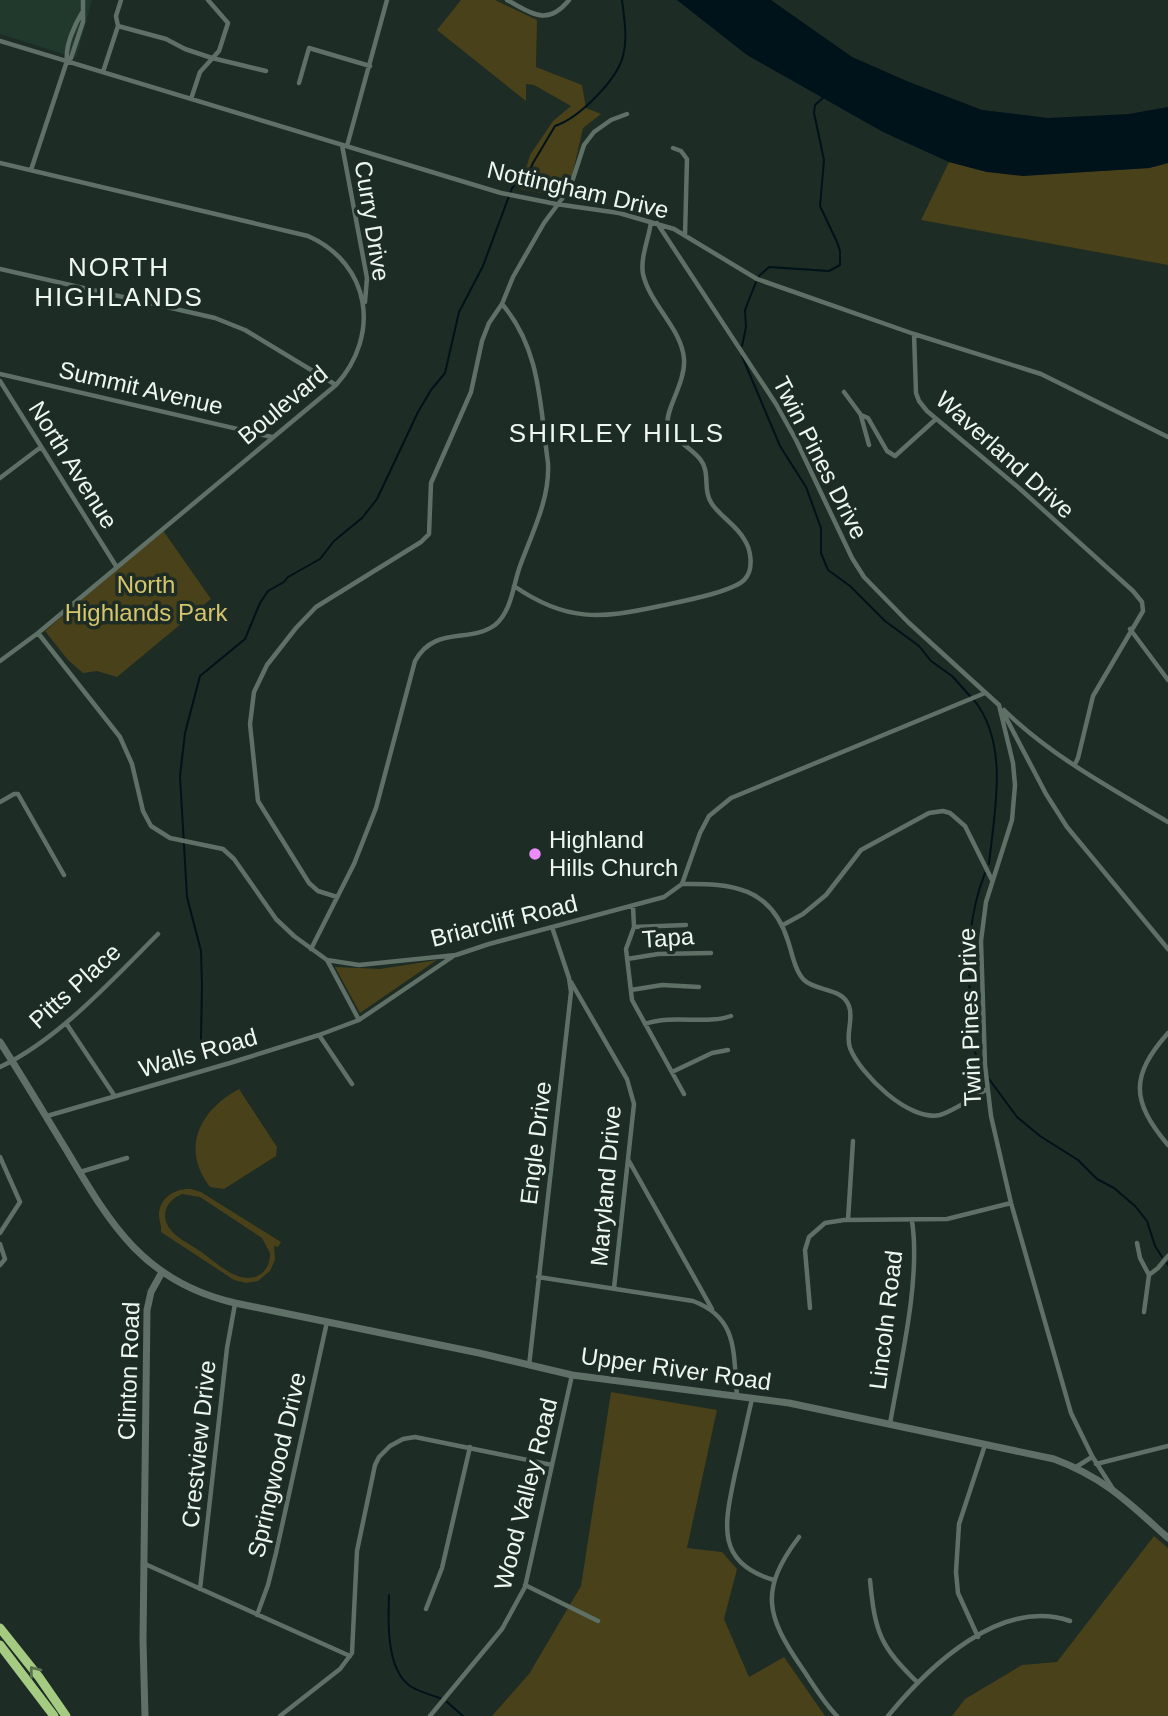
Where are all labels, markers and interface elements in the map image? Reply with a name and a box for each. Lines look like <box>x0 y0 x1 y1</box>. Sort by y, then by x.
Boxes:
street label: Nottingham Drive <box>485 156 671 224</box>
street label: Curry Drive <box>350 159 395 283</box>
district label: NORTH HIGHLANDS <box>34 252 204 312</box>
street label: Summit Avenue <box>56 356 226 420</box>
street label: Boulevard <box>233 360 333 450</box>
street label: Twin Pines Drive <box>768 372 873 544</box>
street label: Waverland Drive <box>931 386 1080 524</box>
street label: North Avenue <box>24 396 123 533</box>
district label: SHIRLEY HILLS <box>509 418 725 448</box>
park label: North Highlands Park <box>65 571 228 626</box>
place label: Highland Hills Church <box>549 826 678 881</box>
marker: Highland Hills Church <box>527 846 543 862</box>
street label: Briarcliff Road <box>428 889 580 952</box>
street label: Tapa <box>641 922 696 953</box>
street label: Twin Pines Drive <box>953 927 986 1107</box>
street label: Pitts Place <box>23 938 126 1034</box>
street label: Walls Road <box>136 1023 260 1082</box>
street label: Engle Drive <box>515 1080 556 1206</box>
street label: Maryland Drive <box>585 1104 626 1268</box>
street label: Lincoln Road <box>864 1249 907 1391</box>
street label: Clinton Road <box>113 1301 144 1441</box>
street label: Upper River Road <box>579 1342 773 1395</box>
street label: Crestview Drive <box>176 1359 221 1529</box>
street label: Springwood Drive <box>242 1370 311 1560</box>
street label: Wood Valley Road <box>489 1395 562 1593</box>
one-way arrow <box>30 1666 43 1679</box>

